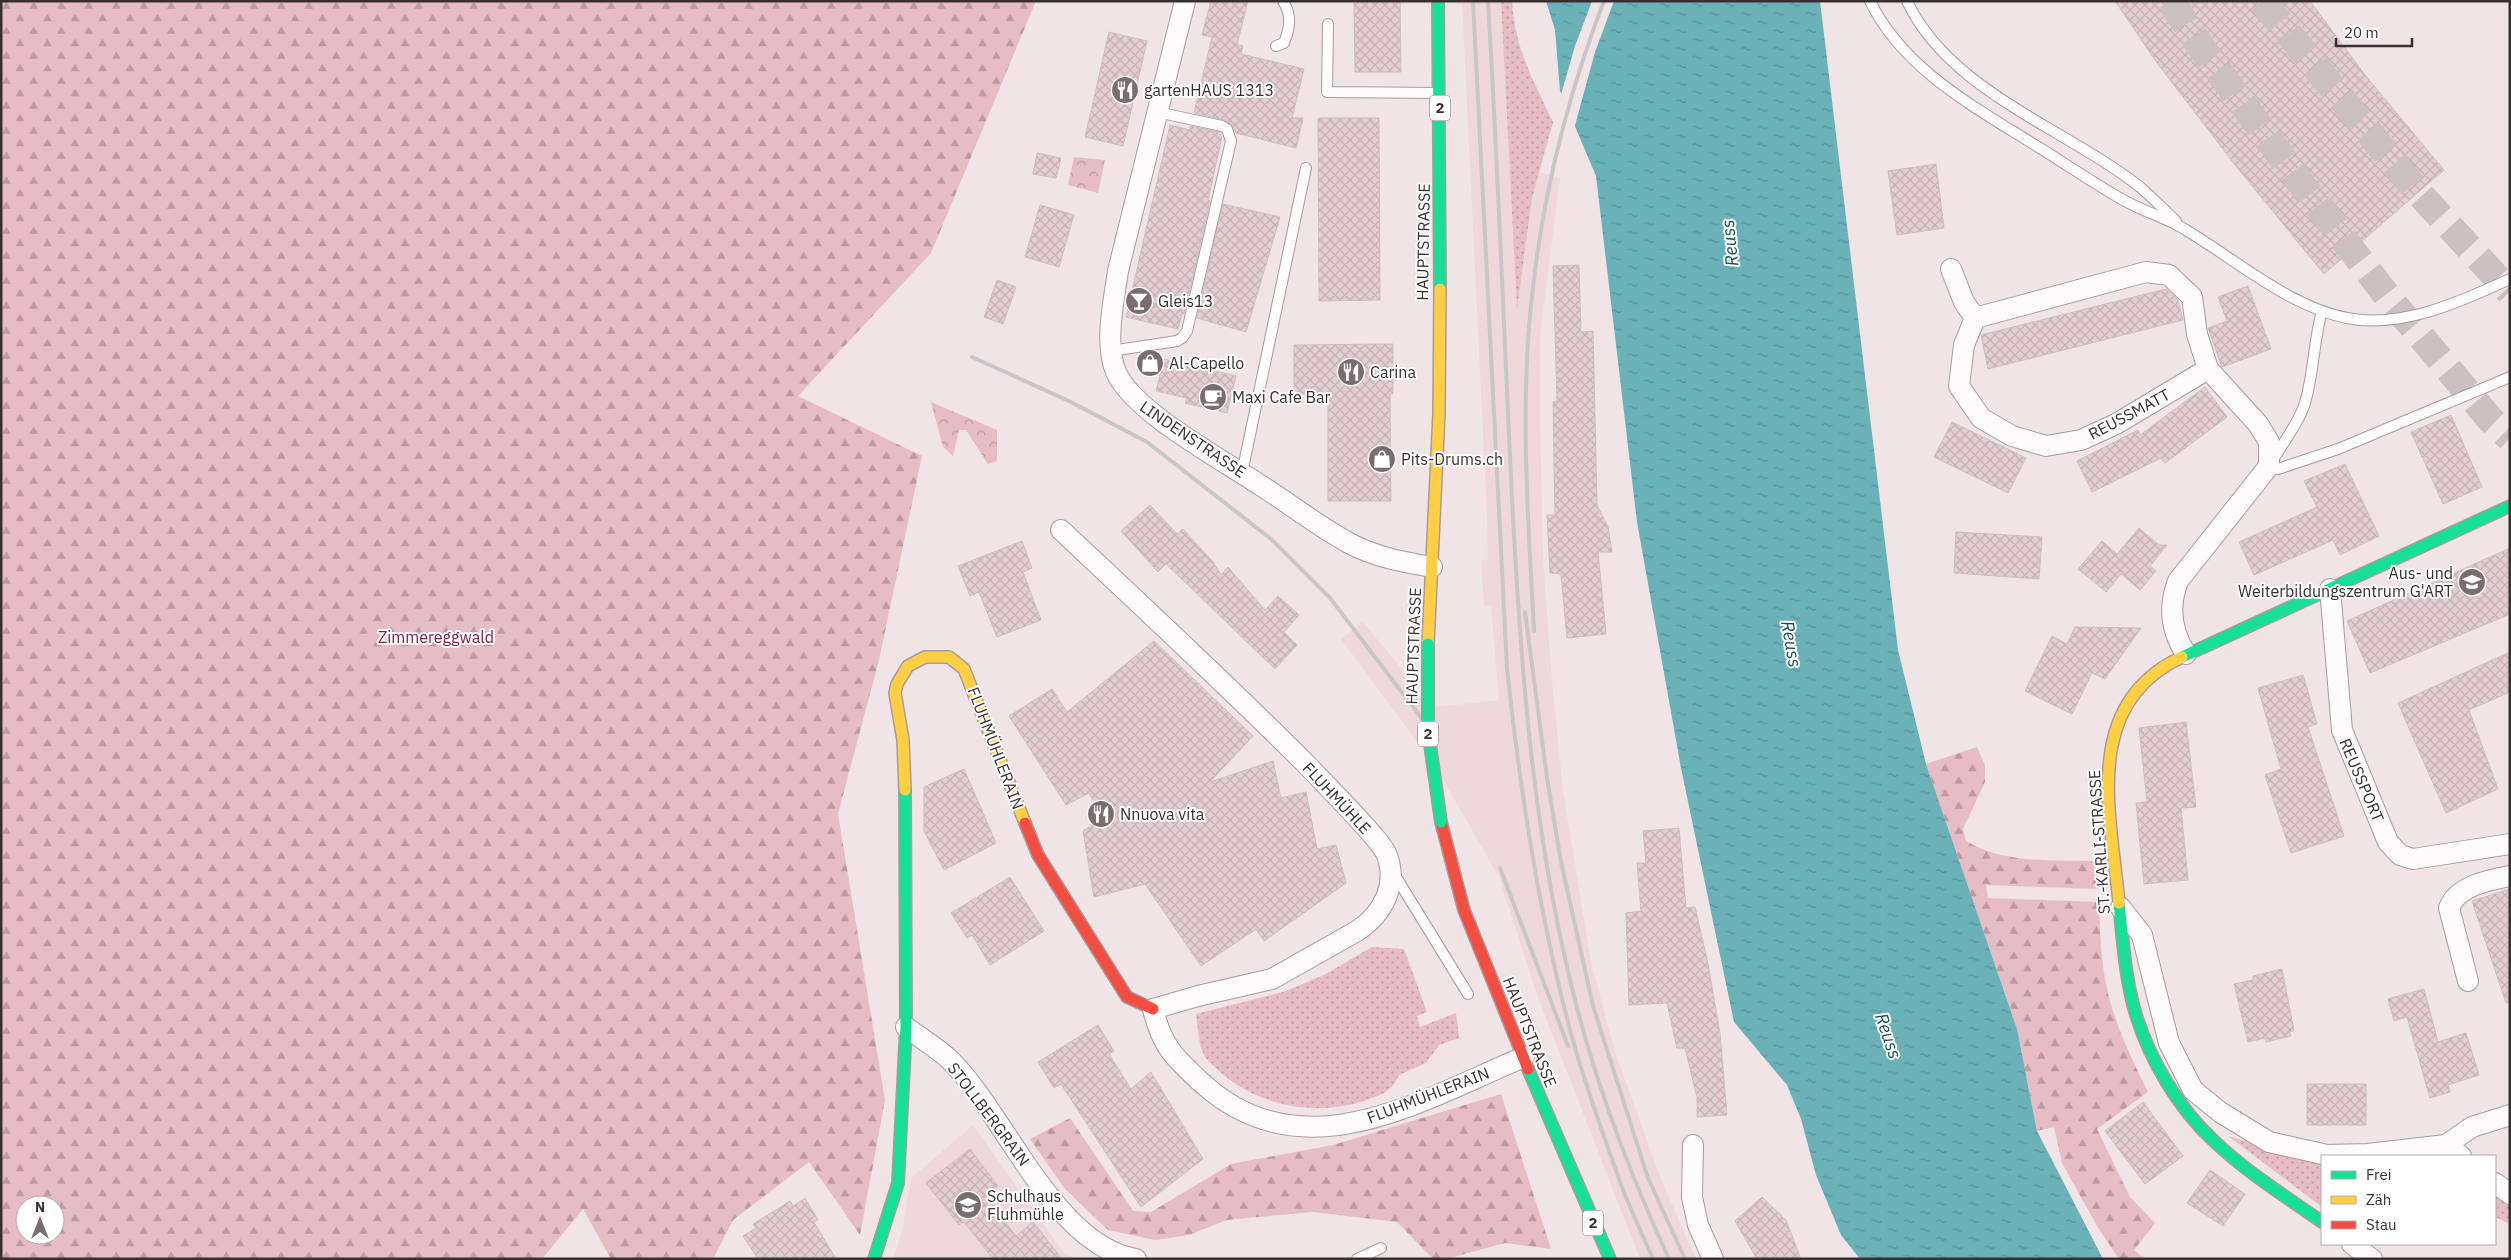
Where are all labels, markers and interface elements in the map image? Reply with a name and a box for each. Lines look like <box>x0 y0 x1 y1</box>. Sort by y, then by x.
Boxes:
scale bar <box>2336 15 2412 47</box>
text: 20 m <box>2344 23 2379 42</box>
restaurant icon: gartenHAUS 1313 <box>1110 75 1140 105</box>
place label: gartenHAUS 1313 <box>1144 80 1274 100</box>
road number: 2 <box>1430 96 1450 120</box>
street label: HAUPTSTRASSE <box>1412 183 1434 301</box>
water label: Reuss <box>1716 219 1743 268</box>
bar icon: Gleis13 <box>1124 286 1154 316</box>
place label: Gleis13 <box>1158 291 1213 311</box>
shop icon: Al-Capello <box>1135 348 1165 378</box>
place label: Al-Capello <box>1169 353 1244 373</box>
restaurant icon: Carina <box>1336 357 1366 387</box>
place label: Carina <box>1370 362 1416 382</box>
cafe icon: Maxi Cafe Bar <box>1198 382 1228 412</box>
street label: REUSSMATT <box>2085 384 2173 444</box>
place label: Maxi Cafe Bar <box>1232 387 1331 407</box>
street label: LINDENSTRASSE <box>1136 396 1250 482</box>
shop icon: Pits-Drums.ch <box>1367 444 1397 474</box>
place label: Pits-Drums.ch <box>1401 449 1503 469</box>
place label: Aus- und Weiterbildungszentrum G'ART <box>2238 563 2453 601</box>
school or university icon: Aus- und Weiterbildungszentrum G'ART <box>2457 567 2487 597</box>
street label: HAUPTSTRASSE <box>1401 587 1425 705</box>
water label: Reuss <box>1776 619 1807 669</box>
park label: Zimmereggwald <box>378 627 494 647</box>
street label: FLUHMÜHLERAIN <box>963 684 1029 812</box>
road number: 2 <box>1418 722 1438 746</box>
street label: REUSSPORT <box>2335 735 2389 825</box>
street label: FLUHMÜHLE <box>1299 758 1375 838</box>
street label: ST.-KARLI-STRASSE <box>2084 769 2114 915</box>
restaurant icon: Nnuova vita <box>1086 799 1116 829</box>
place label: Nnuova vita <box>1120 804 1205 824</box>
street label: HAUPTSTRASSE <box>1499 974 1561 1090</box>
water label: Reuss <box>1870 1010 1907 1062</box>
street label: STOLLBERGRAIN <box>944 1058 1034 1170</box>
street label: FLUHMÜHLERAIN <box>1364 1062 1492 1128</box>
legend <box>2321 1155 2496 1245</box>
text: Frei <box>2366 1165 2392 1184</box>
place label: Schulhaus Fluhmühle <box>987 1186 1064 1224</box>
school or university icon: Schulhaus Fluhmühle <box>953 1190 983 1220</box>
text: Zäh <box>2366 1190 2391 1209</box>
north arrow <box>15 1195 65 1245</box>
text: N <box>35 1198 45 1216</box>
road number: 2 <box>1583 1210 1603 1236</box>
text: Stau <box>2366 1215 2397 1234</box>

